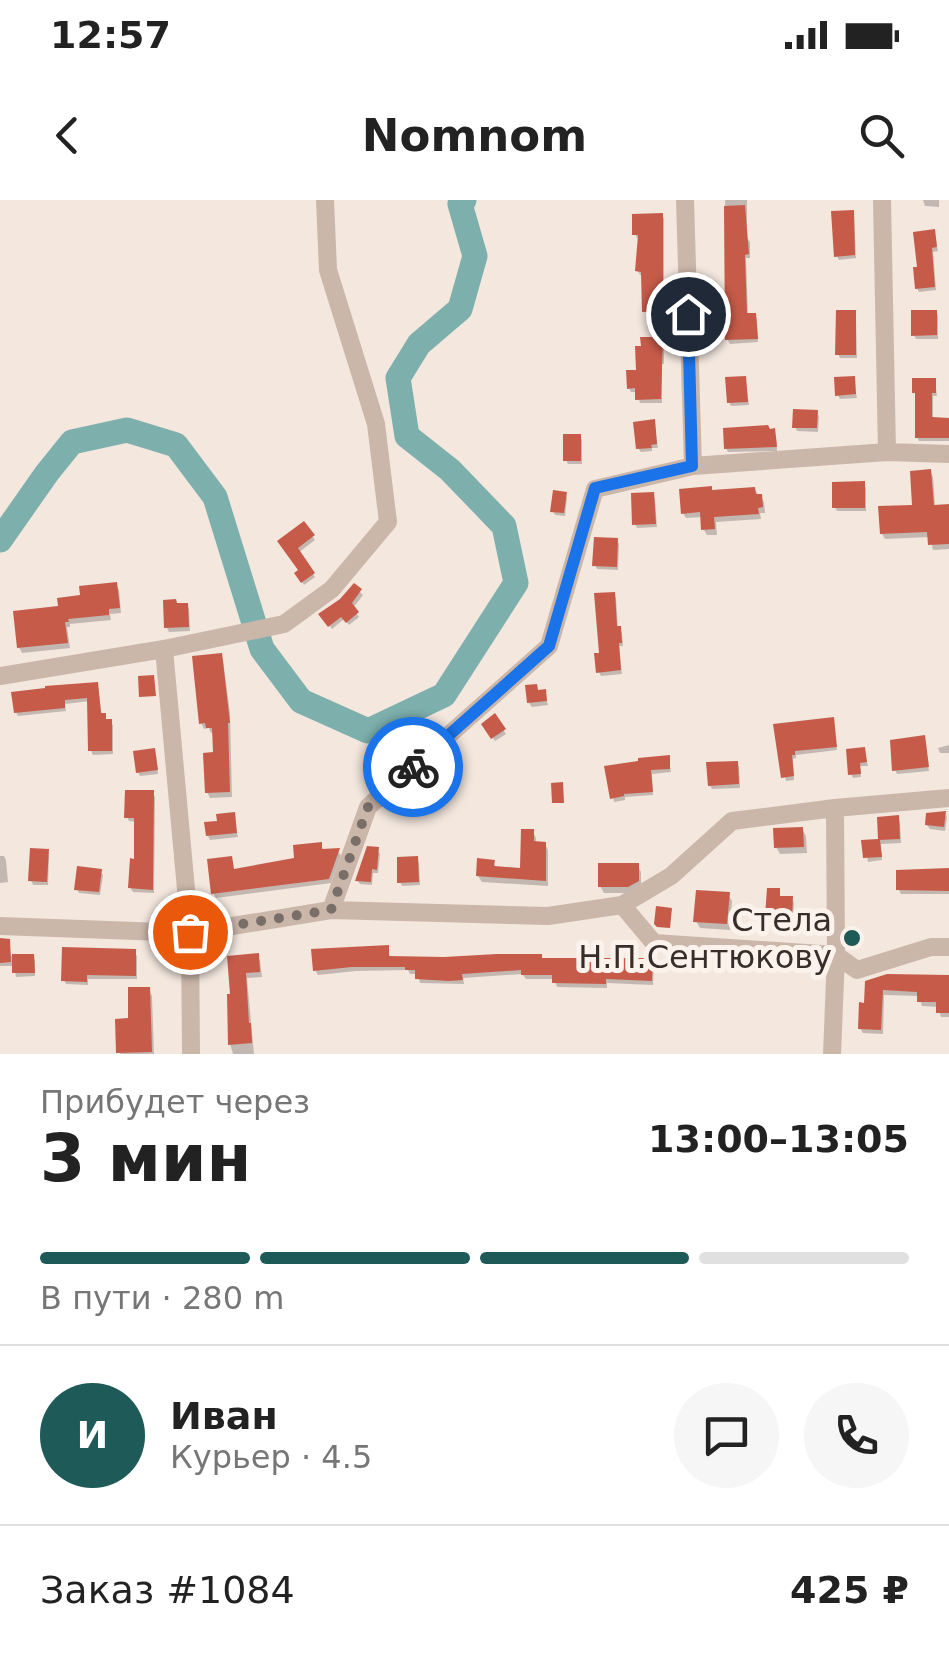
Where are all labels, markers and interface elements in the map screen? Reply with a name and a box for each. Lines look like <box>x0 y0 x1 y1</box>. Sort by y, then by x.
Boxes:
text: 12:57 <box>50 13 171 57</box>
icon: back <box>40 108 95 163</box>
icon: search <box>854 108 909 163</box>
text: Nomnom <box>362 109 587 162</box>
pin <box>646 272 731 357</box>
icon: home <box>661 287 716 342</box>
courier <box>363 717 463 817</box>
icon: bike <box>386 740 441 795</box>
pin <box>148 890 233 975</box>
place label: Стела Н.П.Сентюкову <box>578 901 832 976</box>
icon: bag <box>163 905 218 960</box>
marker: Стела Н.П.Сентюкову <box>841 927 863 949</box>
text: Прибудет через <box>40 1083 310 1121</box>
text: 13:00–13:05 <box>648 1117 909 1161</box>
text: 3 мин <box>40 1121 251 1196</box>
text: В пути · 280 m <box>40 1279 284 1317</box>
button: chat <box>674 1383 779 1488</box>
button: phone <box>804 1383 909 1488</box>
text: Иван <box>170 1394 278 1438</box>
text: И <box>77 1413 108 1457</box>
text: Курьер · 4.5 <box>170 1438 372 1476</box>
text: Заказ #1084 <box>40 1568 295 1612</box>
text: 425 ₽ <box>790 1568 909 1612</box>

